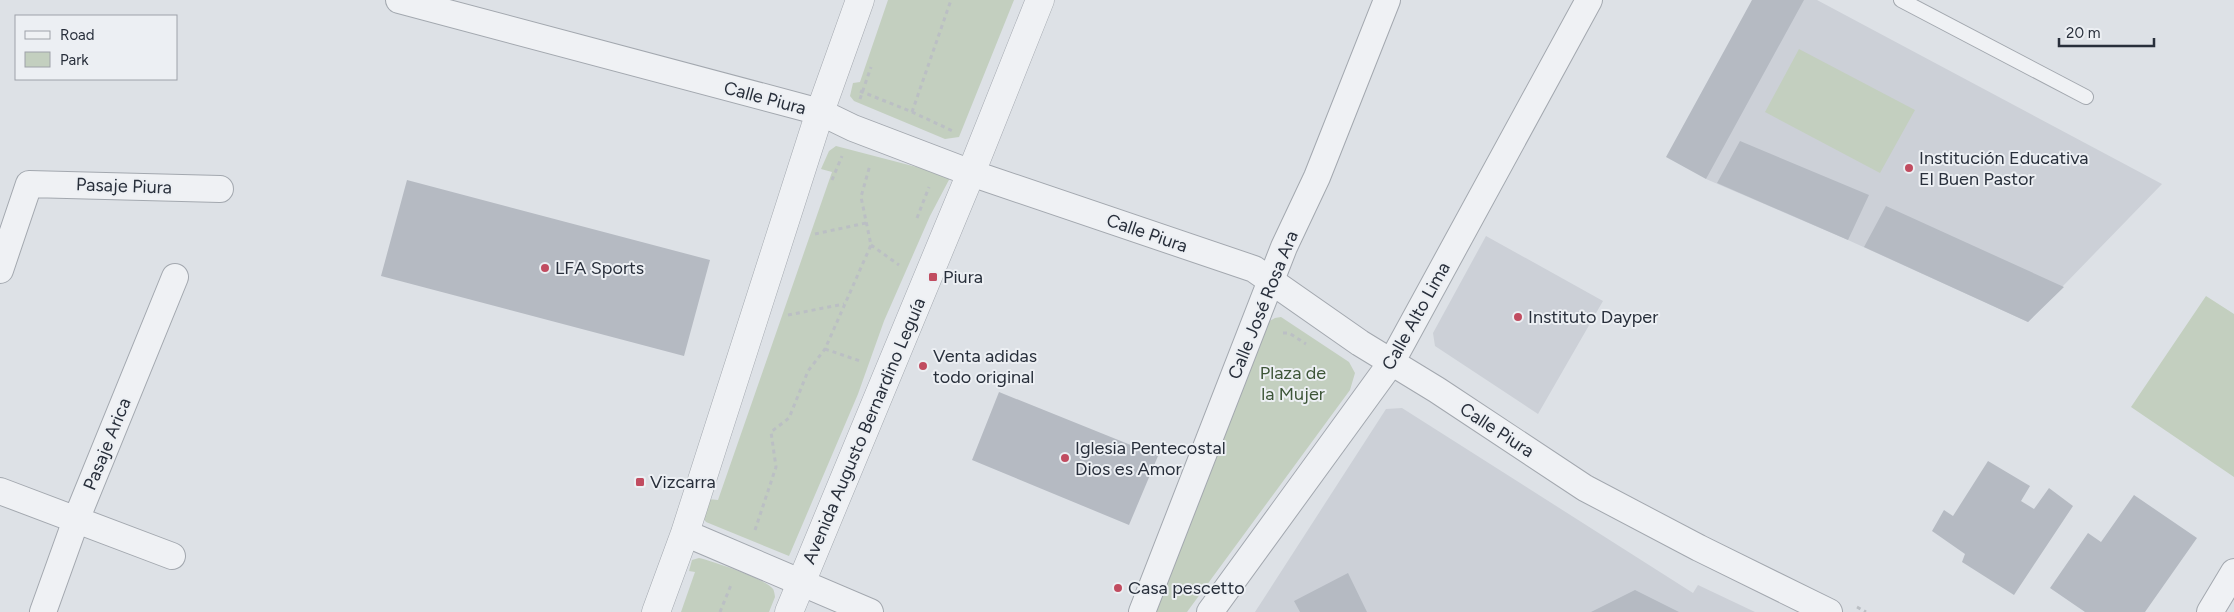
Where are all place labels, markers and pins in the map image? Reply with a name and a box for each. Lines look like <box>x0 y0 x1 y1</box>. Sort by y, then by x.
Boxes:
place label: Institución Educativa El Buen Pastor <box>1919 147 2088 190</box>
marker: Institución Educativa El Buen Pastor <box>1903 162 1915 174</box>
place label: LFA Sports <box>555 257 644 279</box>
marker: LFA Sports <box>539 262 551 274</box>
place label: Piura <box>943 266 983 288</box>
marker: Piura <box>927 271 939 283</box>
place label: Instituto Dayper <box>1528 306 1658 328</box>
marker: Instituto Dayper <box>1512 311 1524 323</box>
place label: Venta adidas todo original <box>933 345 1037 388</box>
marker: Venta adidas todo original <box>917 360 929 372</box>
place label: Iglesia Pentecostal Dios es Amor <box>1075 437 1226 480</box>
marker: Iglesia Pentecostal Dios es Amor <box>1059 452 1071 464</box>
place label: Vizcarra <box>650 471 716 493</box>
marker: Vizcarra <box>634 476 646 488</box>
place label: Casa pescetto <box>1128 577 1245 599</box>
marker: Casa pescetto <box>1112 582 1124 594</box>

